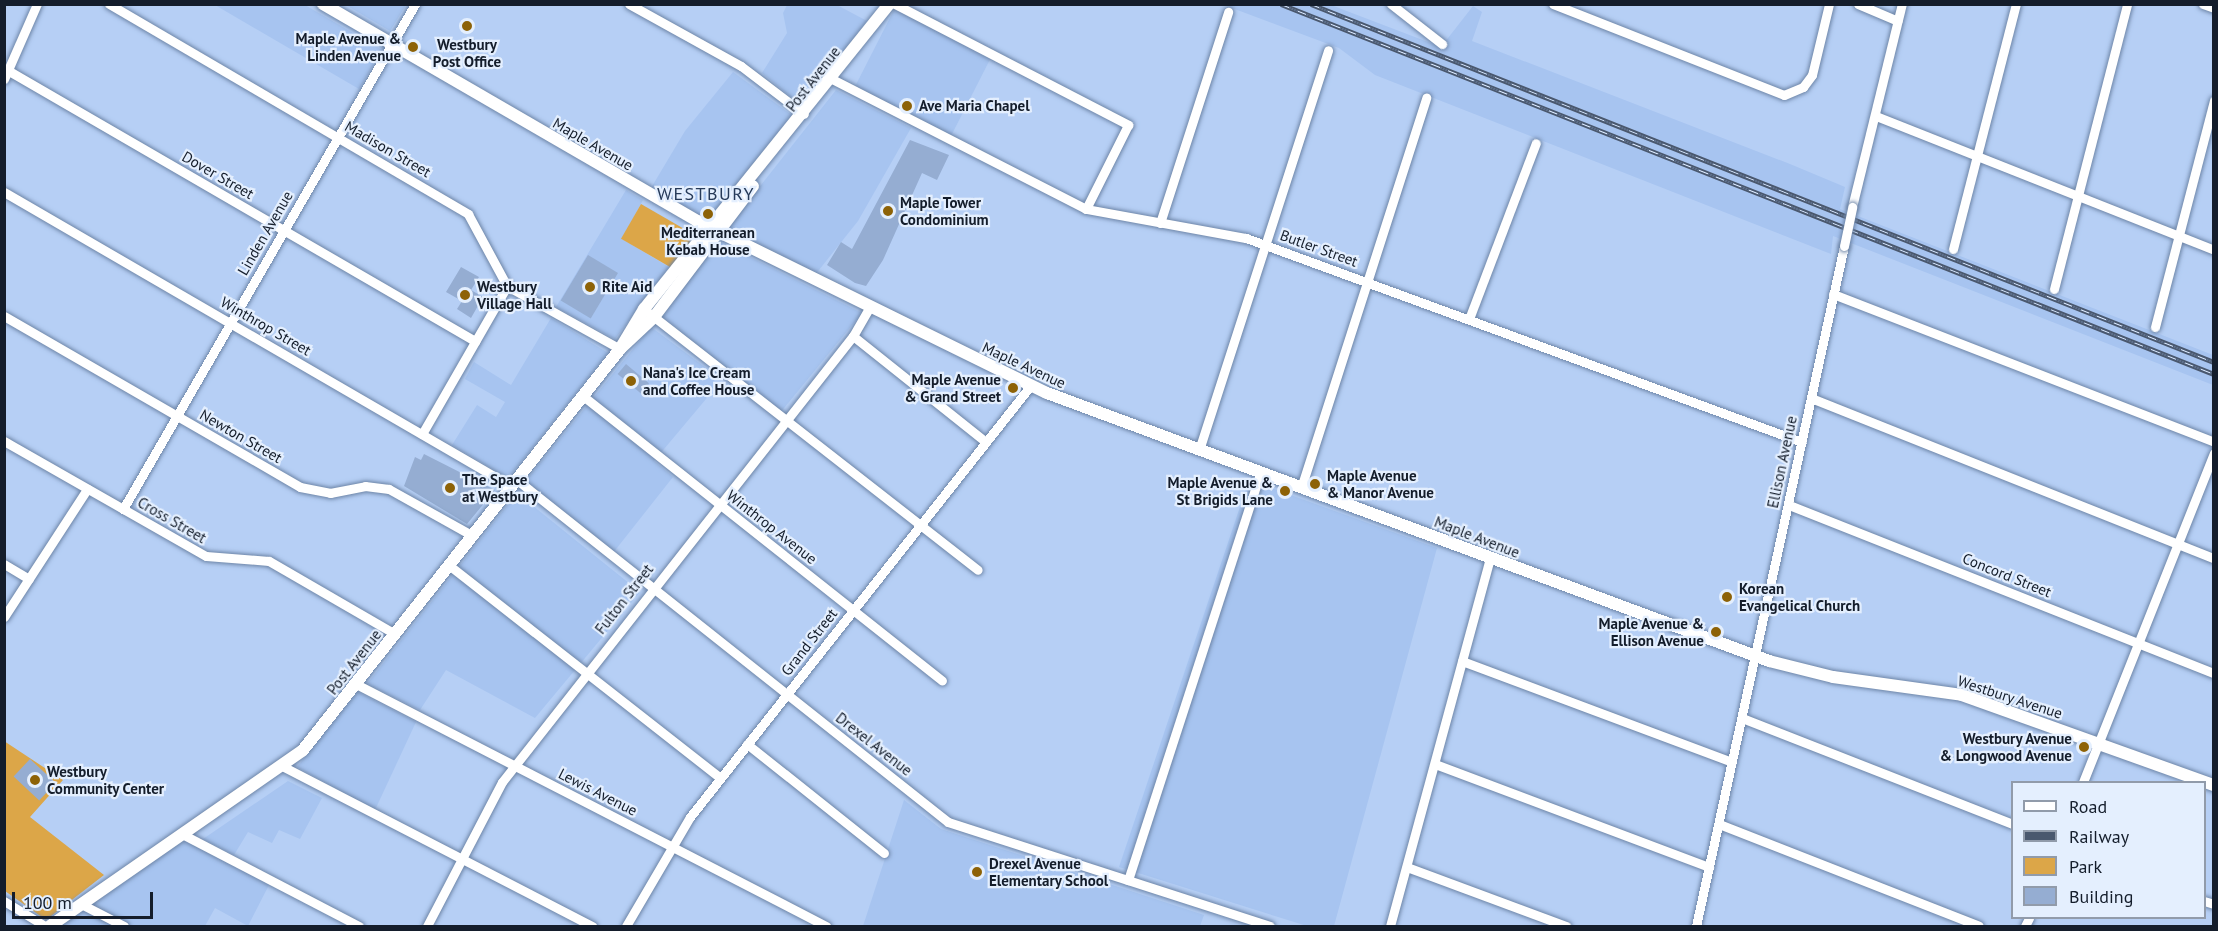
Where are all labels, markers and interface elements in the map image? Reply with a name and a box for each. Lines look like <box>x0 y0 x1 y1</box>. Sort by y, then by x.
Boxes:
marker: Westbury Post Office <box>460 19 474 33</box>
place label: Maple Avenue & Linden Avenue <box>295 29 401 64</box>
place label: Westbury Post Office <box>433 35 501 70</box>
marker: Maple Avenue & Linden Avenue <box>406 40 420 54</box>
street label: Post Avenue <box>782 43 844 115</box>
place label: Ave Maria Chapel <box>919 97 1030 115</box>
marker: Ave Maria Chapel <box>900 99 914 113</box>
street label: Maple Avenue <box>549 114 637 174</box>
street label: Madison Street <box>342 117 434 181</box>
street label: Dover Street <box>179 147 257 203</box>
district label: WESTBURY <box>657 183 755 205</box>
street label: Linden Avenue <box>234 187 296 279</box>
place label: Maple Tower Condominium <box>900 193 989 228</box>
marker: Maple Tower Condominium <box>881 204 895 218</box>
marker: Mediterranean Kebab House <box>701 207 715 221</box>
place label: Mediterranean Kebab House <box>661 223 755 258</box>
street label: Butler Street <box>1278 226 1360 270</box>
place label: Westbury Village Hall <box>477 277 552 312</box>
place label: Rite Aid <box>602 278 653 296</box>
marker: Rite Aid <box>583 280 597 294</box>
marker: Westbury Village Hall <box>458 288 472 302</box>
street label: Winthrop Street <box>218 293 314 359</box>
street label: Maple Avenue <box>979 338 1069 392</box>
place label: Nana's Ice Cream and Coffee House <box>643 363 755 398</box>
place label: Maple Avenue & Grand Street <box>904 370 1001 405</box>
marker: Nana's Ice Cream and Coffee House <box>624 374 638 388</box>
marker: Maple Avenue & Grand Street <box>1006 381 1020 395</box>
street label: Newton Street <box>197 405 285 467</box>
street label: Ellison Avenue <box>1763 414 1801 510</box>
place label: Maple Avenue & Manor Avenue <box>1327 466 1435 501</box>
place label: The Space at Westbury <box>462 470 538 505</box>
place label: Maple Avenue & St Brigids Lane <box>1167 473 1273 508</box>
marker: Maple Avenue & Manor Avenue <box>1308 477 1322 491</box>
marker: The Space at Westbury <box>443 481 457 495</box>
marker: Maple Avenue & St Brigids Lane <box>1278 484 1292 498</box>
street label: Winthrop Avenue <box>723 486 821 568</box>
street label: Cross Street <box>134 493 210 547</box>
street label: Maple Avenue <box>1432 512 1522 562</box>
street label: Concord Street <box>1960 549 2054 601</box>
street label: Fulton Street <box>591 560 657 638</box>
place label: Korean Evangelical Church <box>1739 579 1860 614</box>
marker: Korean Evangelical Church <box>1720 590 1734 604</box>
street label: Grand Street <box>777 605 841 679</box>
place label: Maple Avenue & Ellison Avenue <box>1598 614 1704 649</box>
marker: Maple Avenue & Ellison Avenue <box>1709 625 1723 639</box>
street label: Post Avenue <box>323 626 385 698</box>
street label: Westbury Avenue <box>1955 671 2065 723</box>
street label: Drexel Avenue <box>832 708 916 780</box>
place label: Westbury Avenue & Longwood Avenue <box>1939 729 2072 764</box>
marker: Westbury Avenue & Longwood Avenue <box>2077 740 2091 754</box>
place label: Westbury Community Center <box>47 762 165 797</box>
street label: Lewis Avenue <box>555 764 641 820</box>
marker: Westbury Community Center <box>28 773 42 787</box>
legend <box>2011 781 2206 919</box>
text: Road <box>2069 795 2107 818</box>
text: Railway <box>2069 825 2129 848</box>
place label: Drexel Avenue Elementary School <box>989 854 1109 889</box>
text: Park <box>2069 855 2102 878</box>
marker: Drexel Avenue Elementary School <box>970 865 984 879</box>
scale bar <box>15 880 156 918</box>
text: Building <box>2069 885 2133 908</box>
text: 100 m <box>23 891 72 914</box>

